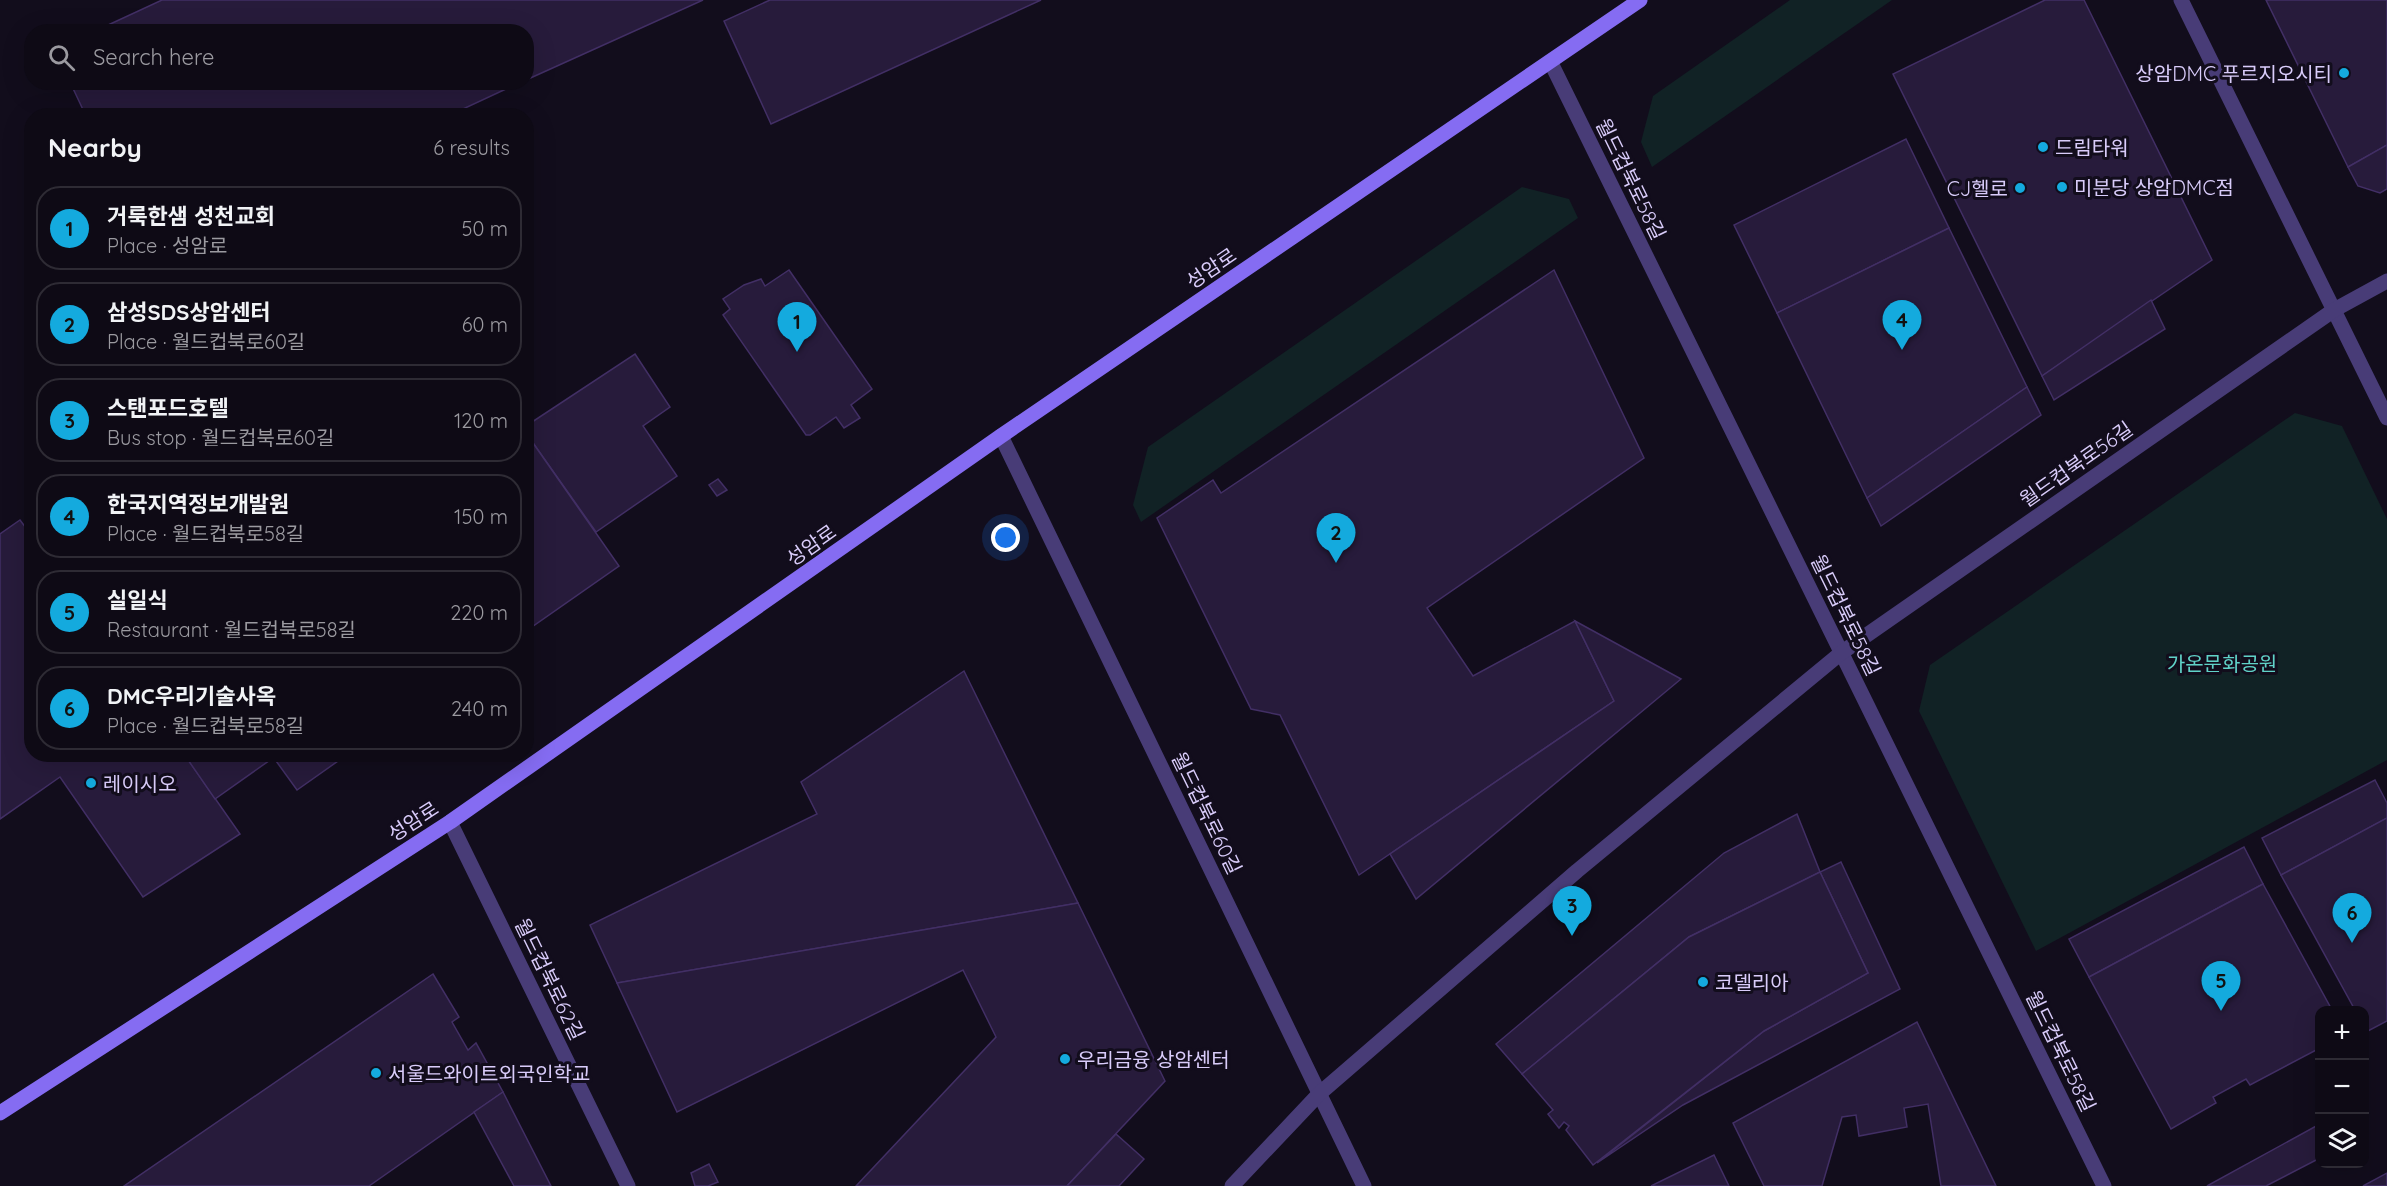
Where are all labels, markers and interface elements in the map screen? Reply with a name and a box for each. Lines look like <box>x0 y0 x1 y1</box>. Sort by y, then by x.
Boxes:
search box <box>24 24 534 90</box>
icon: search <box>45 41 78 74</box>
text: Search here <box>93 43 214 71</box>
place label: 상암DMC 푸르지오시티 <box>2135 61 2332 86</box>
marker: 상암DMC 푸르지오시티 <box>2337 66 2351 80</box>
street label: 월드컵북로58길 <box>1591 114 1671 244</box>
text: Nearby <box>48 131 142 164</box>
text: 6 results <box>433 135 510 160</box>
place label: 드림타워 <box>2055 135 2129 160</box>
marker: 드림타워 <box>2036 140 2050 154</box>
place label: 미분당 상암DMC점 <box>2074 175 2234 200</box>
place label: CJ헬로 <box>1947 176 2008 201</box>
marker: 미분당 상암DMC점 <box>2055 180 2069 194</box>
marker: CJ헬로 <box>2013 181 2027 195</box>
text: 거룩한샘 성천교회 <box>107 202 275 230</box>
text: 1 <box>66 216 73 241</box>
text: 50 m <box>462 216 508 241</box>
text: Place · 성암로 <box>107 233 227 258</box>
street label: 성암로 <box>1181 242 1241 294</box>
text: 삼성SDS상암센터 <box>107 298 270 326</box>
pin: 4 <box>1882 300 1922 350</box>
pin: 1 <box>778 302 816 352</box>
text: 2 <box>64 312 75 337</box>
text: 60 m <box>462 312 508 337</box>
text: Place · 월드컵북로60길 <box>107 329 305 354</box>
text: 스탠포드호텔 <box>107 394 228 422</box>
text: 3 <box>64 408 75 433</box>
text: 120 m <box>454 408 508 433</box>
street label: 월드컵북로56길 <box>2015 416 2137 512</box>
text: Bus stop · 월드컵북로60길 <box>107 425 334 450</box>
text: 한국지역정보개발원 <box>107 490 289 518</box>
text: 4 <box>64 504 75 529</box>
text: 150 m <box>454 504 508 529</box>
pin: 2 <box>1316 514 1356 563</box>
street label: 성암로 <box>781 519 841 571</box>
text: Place · 월드컵북로58길 <box>107 521 304 546</box>
your location <box>991 523 1020 552</box>
street label: 월드컵북로58길 <box>1806 550 1886 680</box>
text: 실일식 <box>107 586 168 614</box>
text: 5 <box>64 600 75 625</box>
text: 220 m <box>450 600 508 625</box>
text: Restaurant · 월드컵북로58길 <box>107 617 356 642</box>
park label: 가온문화공원 <box>2167 651 2277 676</box>
text: DMC우리기술사옥 <box>107 682 276 710</box>
text: 6 <box>64 696 75 721</box>
text: 240 m <box>451 696 508 721</box>
text: Place · 월드컵북로58길 <box>107 713 304 738</box>
street label: 월드컵북로60길 <box>1167 748 1247 878</box>
place label: 레이시오 <box>103 771 177 796</box>
marker: 레이시오 <box>84 776 98 790</box>
street label: 성암로 <box>383 795 443 847</box>
pin: 3 <box>1552 886 1592 936</box>
pin: 6 <box>2332 894 2372 943</box>
street label: 월드컵북로62길 <box>510 914 590 1044</box>
pin: 5 <box>2202 962 2240 1011</box>
place label: 코델리아 <box>1715 970 1789 995</box>
marker: 코델리아 <box>1696 975 1710 989</box>
street label: 월드컵북로58길 <box>2021 986 2101 1116</box>
map controls <box>2315 1006 2369 1168</box>
button: + <box>2315 1006 2369 1060</box>
place label: 우리금융 상암센터 <box>1077 1047 1230 1072</box>
marker: 우리금융 상암센터 <box>1058 1052 1072 1066</box>
button: − <box>2315 1060 2369 1114</box>
place label: 서울드와이트외국인학교 <box>388 1061 590 1086</box>
marker: 서울드와이트외국인학교 <box>369 1066 383 1080</box>
button: layers <box>2315 1114 2369 1168</box>

